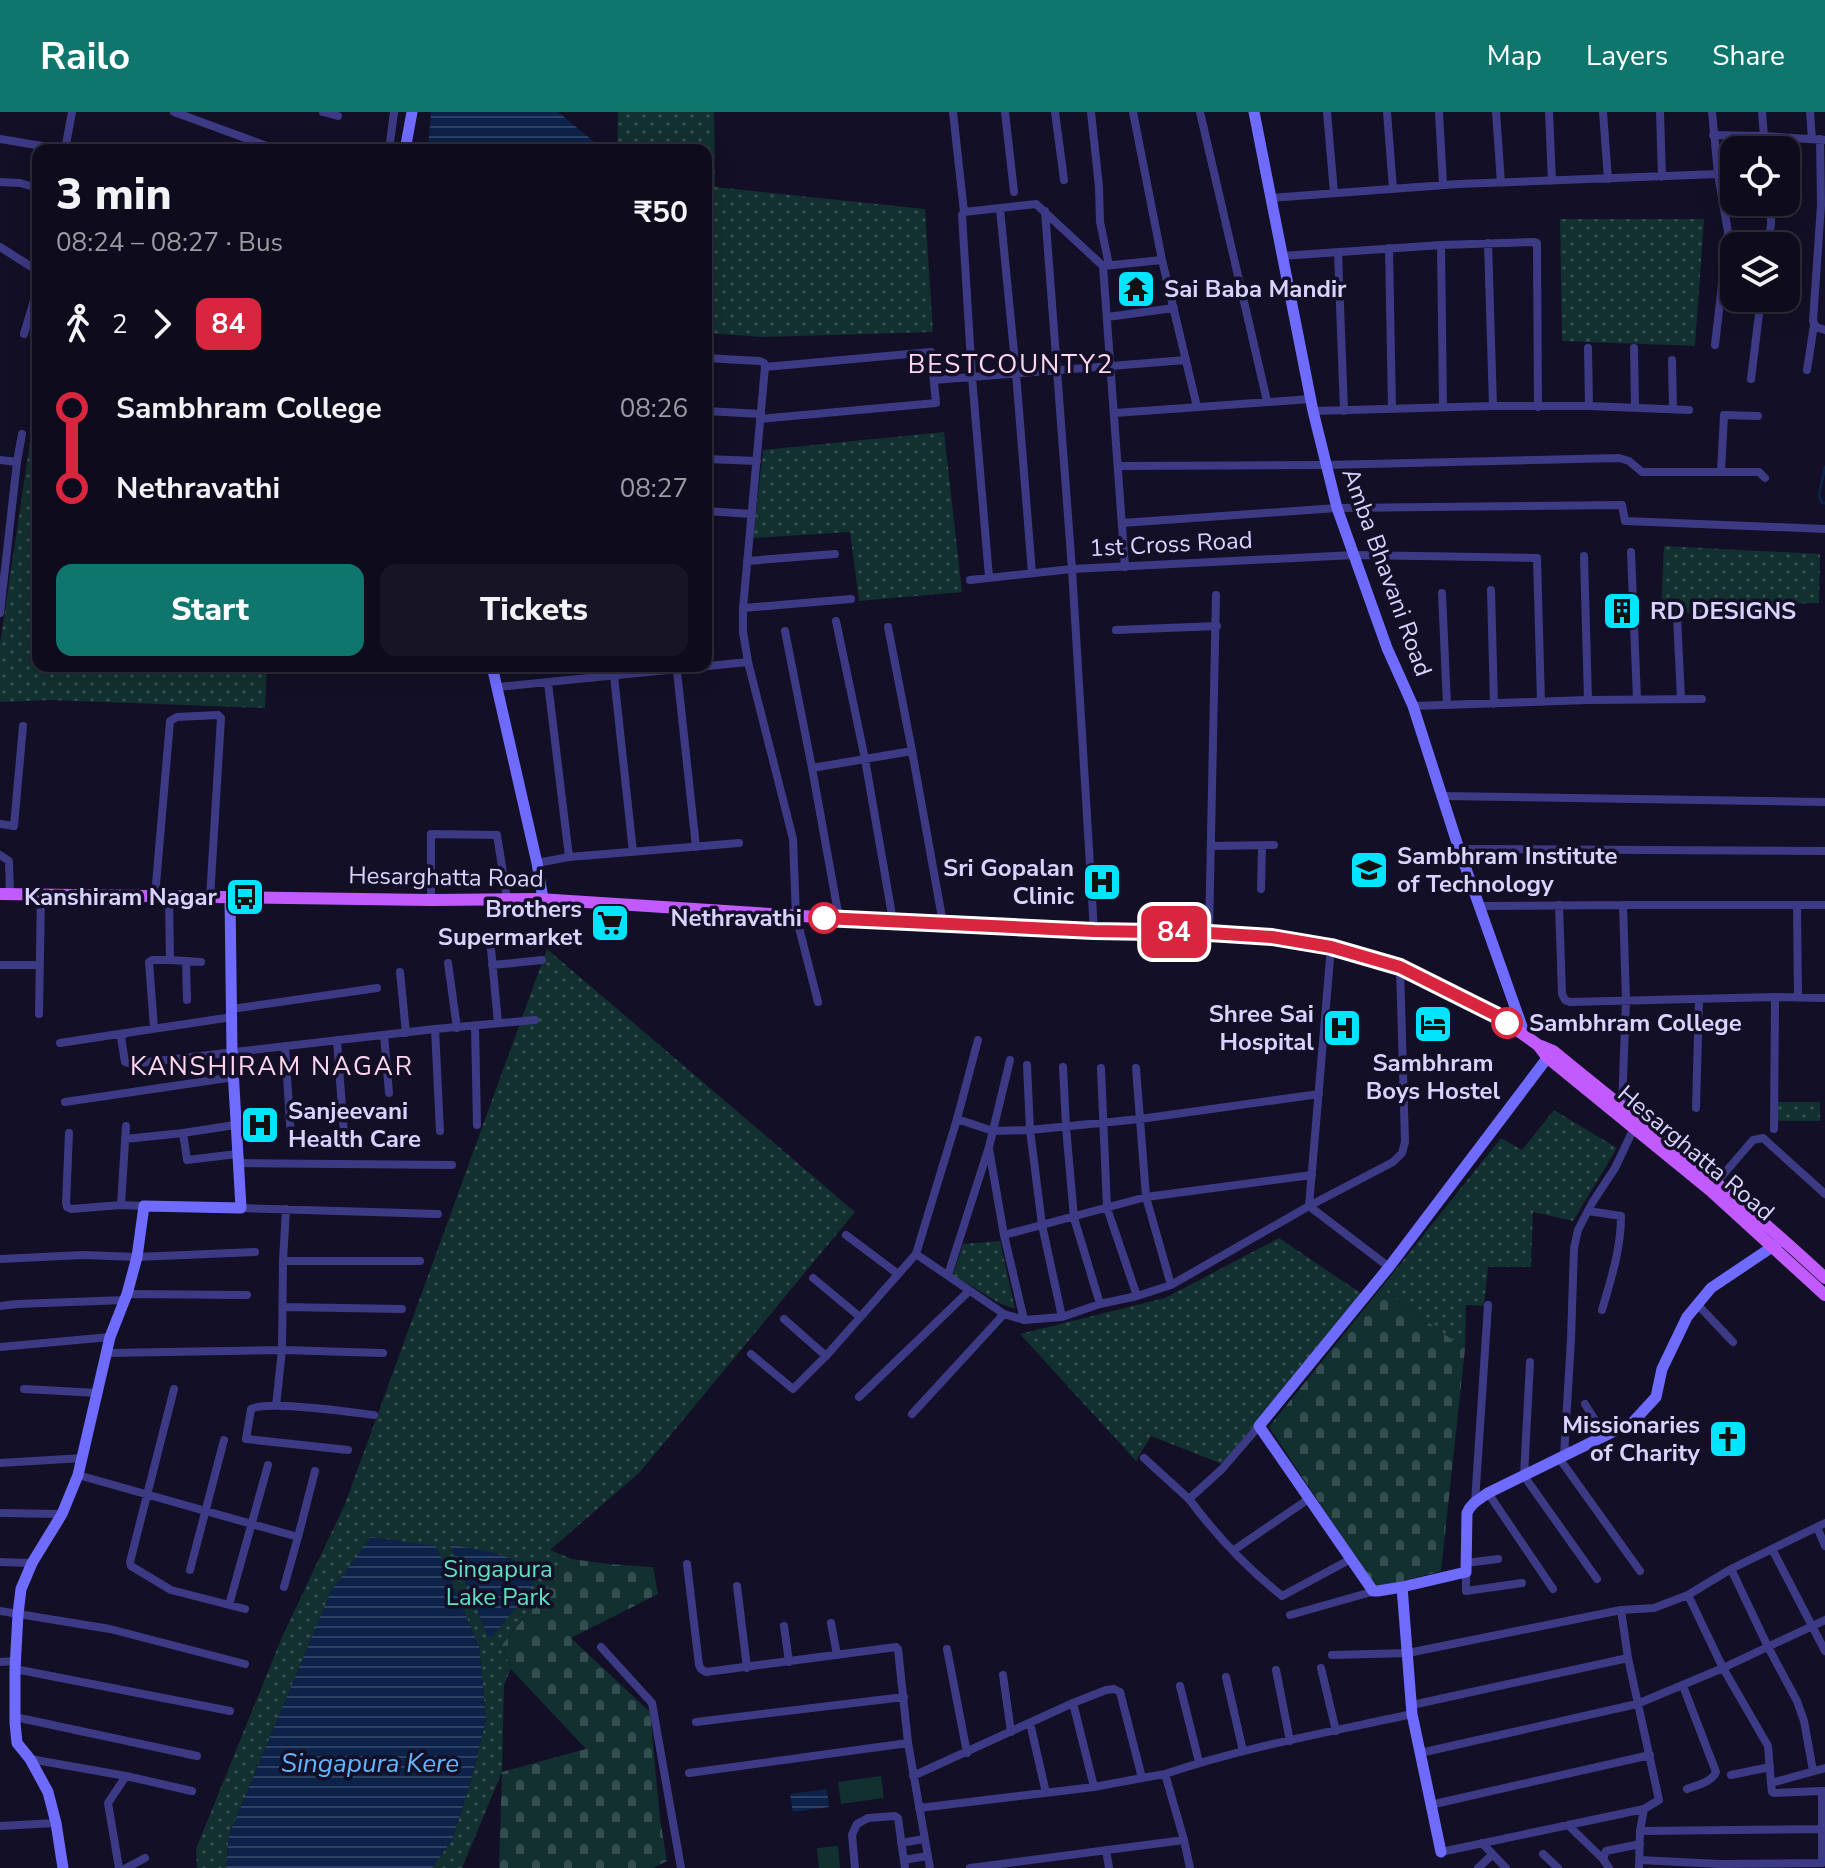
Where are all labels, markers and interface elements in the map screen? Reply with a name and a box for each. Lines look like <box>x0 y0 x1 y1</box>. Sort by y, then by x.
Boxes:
text: Railo <box>40 31 130 82</box>
text: Map <box>1487 37 1542 75</box>
text: Layers <box>1586 37 1668 75</box>
text: Share <box>1712 37 1785 75</box>
map controls <box>1720 136 1800 312</box>
button: locate <box>1720 136 1800 216</box>
text: 3 min <box>56 165 172 225</box>
text: ₹50 <box>634 192 688 233</box>
text: 08:24 – 08:27 · Bus <box>56 225 283 260</box>
button: layers <box>1720 232 1800 312</box>
temple icon: Sai Baba Mandir <box>1115 268 1157 310</box>
place label: Sai Baba Mandir <box>1164 273 1347 305</box>
icon: walk <box>56 302 100 346</box>
icon: forward <box>140 302 184 346</box>
text: 84 <box>212 305 245 343</box>
text: 2 <box>112 307 128 342</box>
district label: BESTCOUNTY2 <box>908 347 1114 382</box>
text: Sambhram College <box>116 388 382 429</box>
text: 08:26 <box>620 391 688 426</box>
street label: Amba Bhavani Road <box>1334 463 1440 681</box>
text: Nethravathi <box>116 468 280 509</box>
text: 08:27 <box>620 471 688 506</box>
street label: 1st Cross Road <box>1089 524 1253 564</box>
button: Start <box>56 564 364 656</box>
button: Tickets <box>380 564 688 656</box>
building icon: RD DESIGNS <box>1601 590 1643 632</box>
place label: RD DESIGNS <box>1650 595 1796 627</box>
place label: Sambhram Institute of Technology <box>1397 840 1618 900</box>
school or university icon: Sambhram Institute of Technology <box>1348 849 1390 891</box>
place label: Sri Gopalan Clinic <box>943 852 1075 912</box>
street label: Hesarghatta Road <box>348 859 544 895</box>
hospital icon: Sri Gopalan Clinic <box>1081 861 1123 903</box>
bus stop icon: Kanshiram Nagar <box>224 876 266 918</box>
place label: Kanshiram Nagar <box>24 881 218 913</box>
place label: Brothers Supermarket <box>438 893 583 953</box>
supermarket icon: Brothers Supermarket <box>589 902 631 944</box>
place label: Nethravathi <box>671 902 802 934</box>
marker: Nethravathi <box>809 903 839 933</box>
line badge: 84 <box>1138 906 1210 958</box>
text: 84 <box>1157 913 1191 951</box>
place label: Shree Sai Hospital <box>1209 998 1314 1058</box>
hotel icon: Sambhram Boys Hostel <box>1412 1003 1454 1045</box>
hospital icon: Shree Sai Hospital <box>1321 1007 1363 1049</box>
place label: Sambhram College <box>1529 1007 1742 1039</box>
marker: Sambhram College <box>1492 1008 1522 1038</box>
place label: Sambhram Boys Hostel <box>1366 1047 1501 1107</box>
district label: KANSHIRAM NAGAR <box>130 1049 414 1084</box>
street label: Hesarghatta Road <box>1611 1078 1781 1228</box>
place label: Sanjeevani Health Care <box>288 1095 421 1155</box>
hospital icon: Sanjeevani Health Care <box>239 1104 281 1146</box>
place label: Missionaries of Charity <box>1562 1409 1700 1469</box>
church icon: Missionaries of Charity <box>1707 1418 1749 1460</box>
park label: Singapura Lake Park <box>443 1553 553 1613</box>
water label: Singapura Kere <box>281 1746 459 1781</box>

